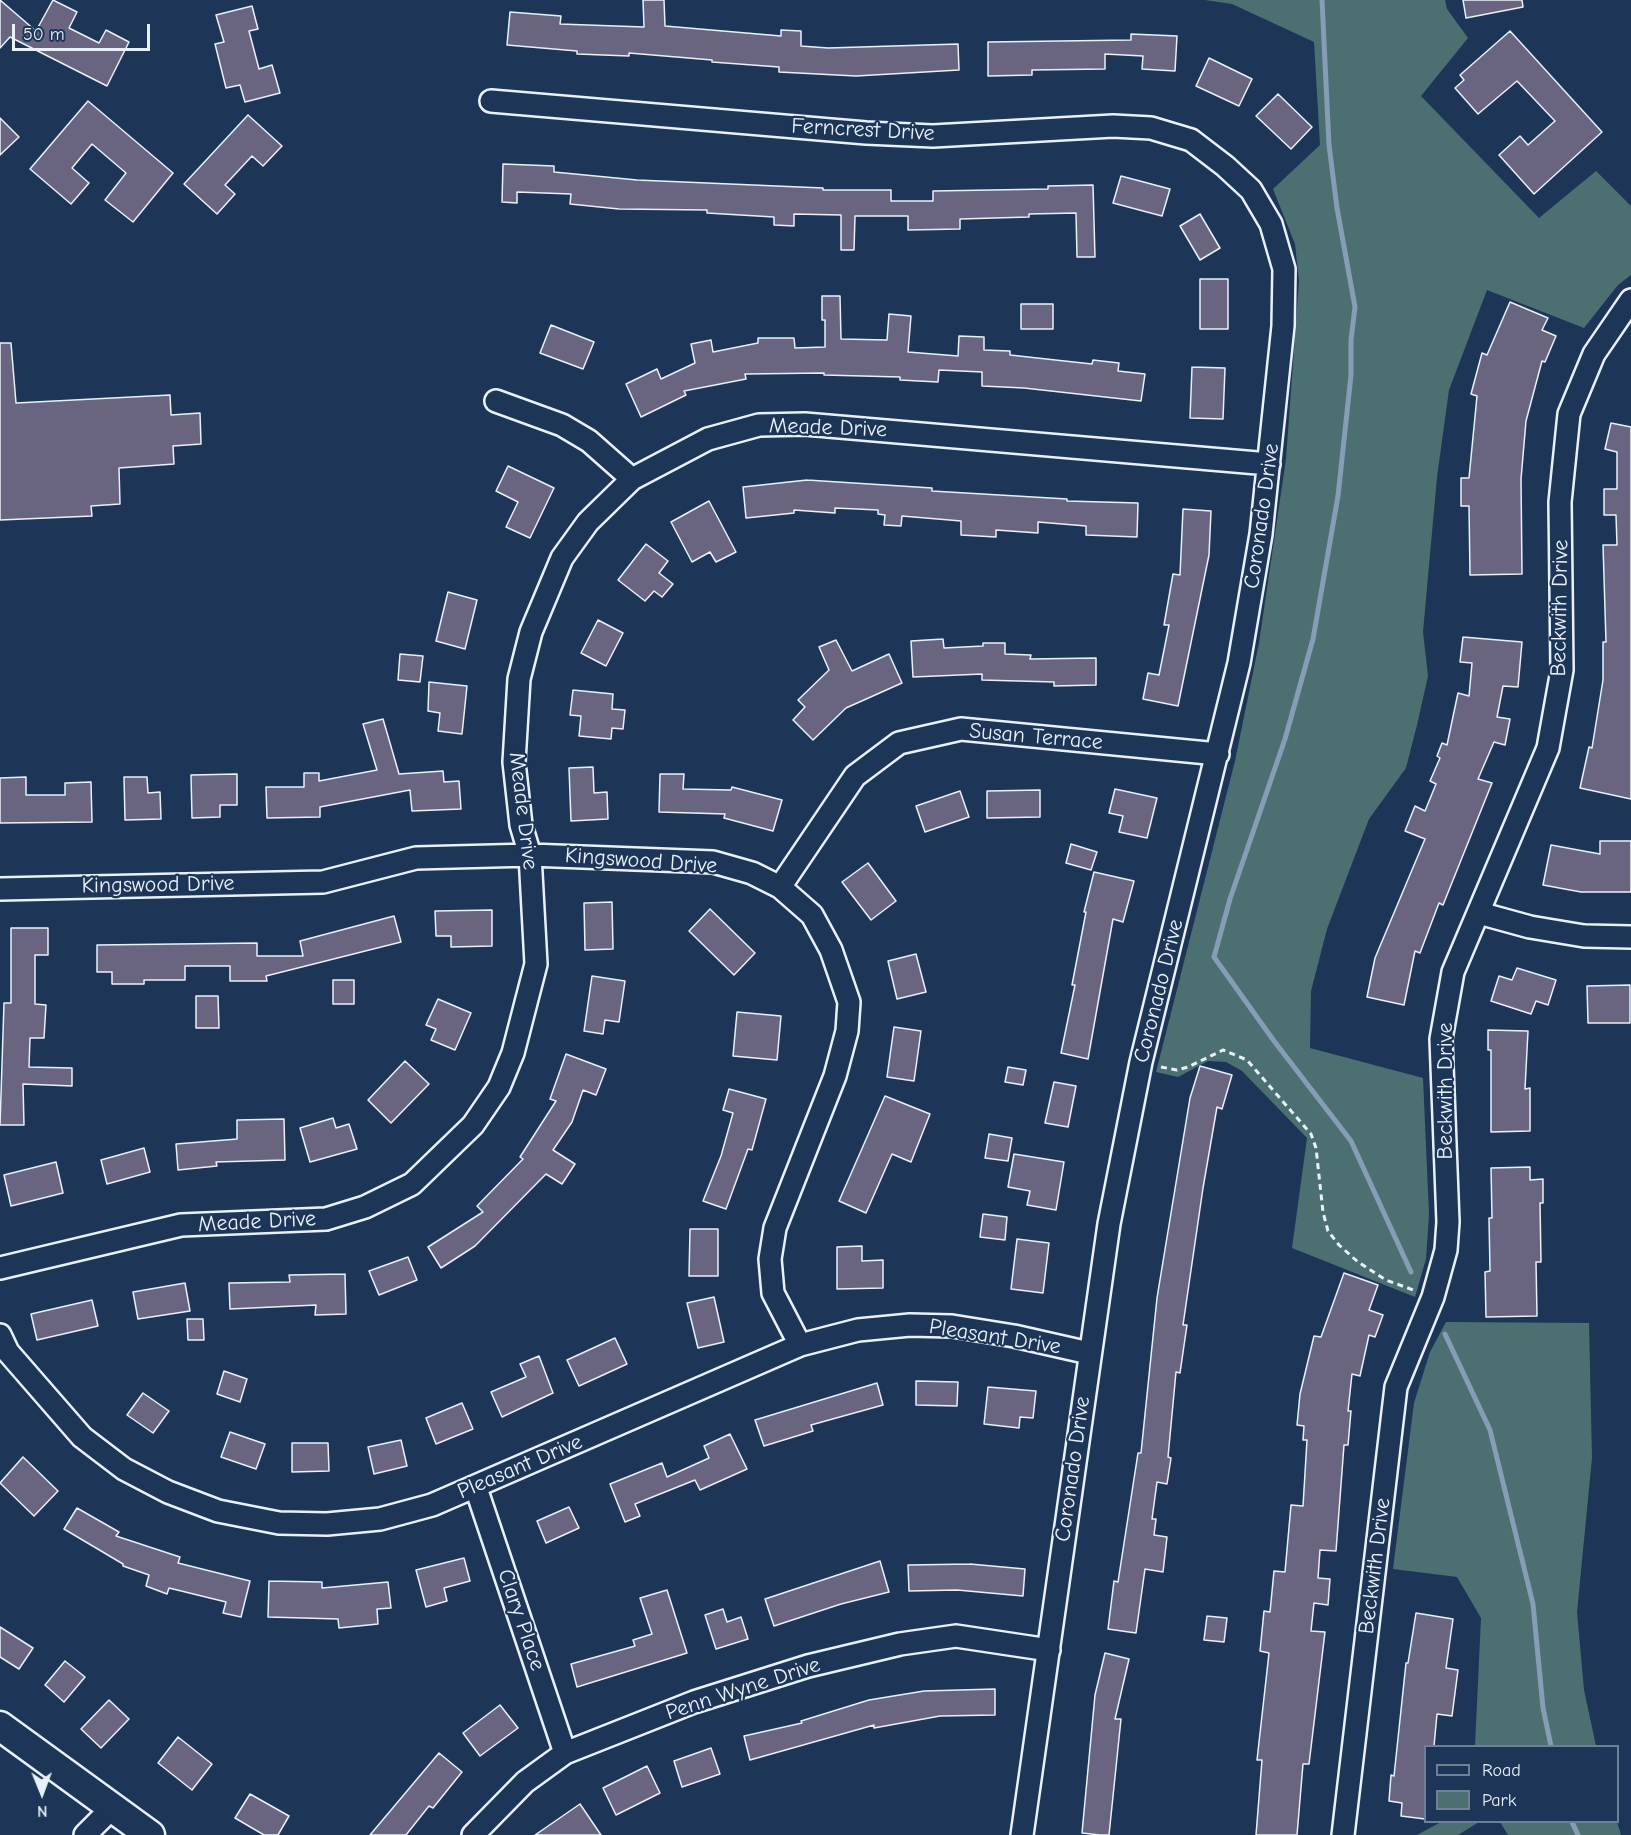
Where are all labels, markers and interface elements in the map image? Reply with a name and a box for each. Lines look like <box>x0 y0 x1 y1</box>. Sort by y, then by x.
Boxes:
scale bar <box>15 12 153 50</box>
text: 50 m <box>23 24 65 45</box>
street label: Ferncrest Drive <box>791 113 935 147</box>
street label: Meade Drive <box>768 413 888 443</box>
street label: Coronado Drive <box>1239 442 1285 590</box>
street label: Beckwith Drive <box>1546 539 1574 677</box>
street label: Susan Terrace <box>968 718 1104 756</box>
street label: Meade Drive <box>503 751 543 871</box>
street label: Kingswood Drive <box>564 843 718 879</box>
street label: Kingswood Drive <box>81 870 235 900</box>
street label: Coronado Drive <box>1128 917 1190 1065</box>
street label: Beckwith Drive <box>1433 1023 1459 1159</box>
street label: Meade Drive <box>197 1206 317 1238</box>
street label: Pleasant Drive <box>927 1314 1063 1360</box>
street label: Coronado Drive <box>1050 1395 1096 1543</box>
street label: Pleasant Drive <box>454 1429 586 1505</box>
street label: Beckwith Drive <box>1354 1496 1396 1636</box>
street label: Clary Place <box>491 1566 551 1674</box>
street label: Penn Wyne Drive <box>662 1652 824 1726</box>
legend <box>1424 1745 1619 1823</box>
text: Road <box>1482 1760 1521 1781</box>
north arrow <box>12 1763 72 1823</box>
text: Park <box>1482 1790 1516 1811</box>
text: N <box>37 1802 48 1820</box>

